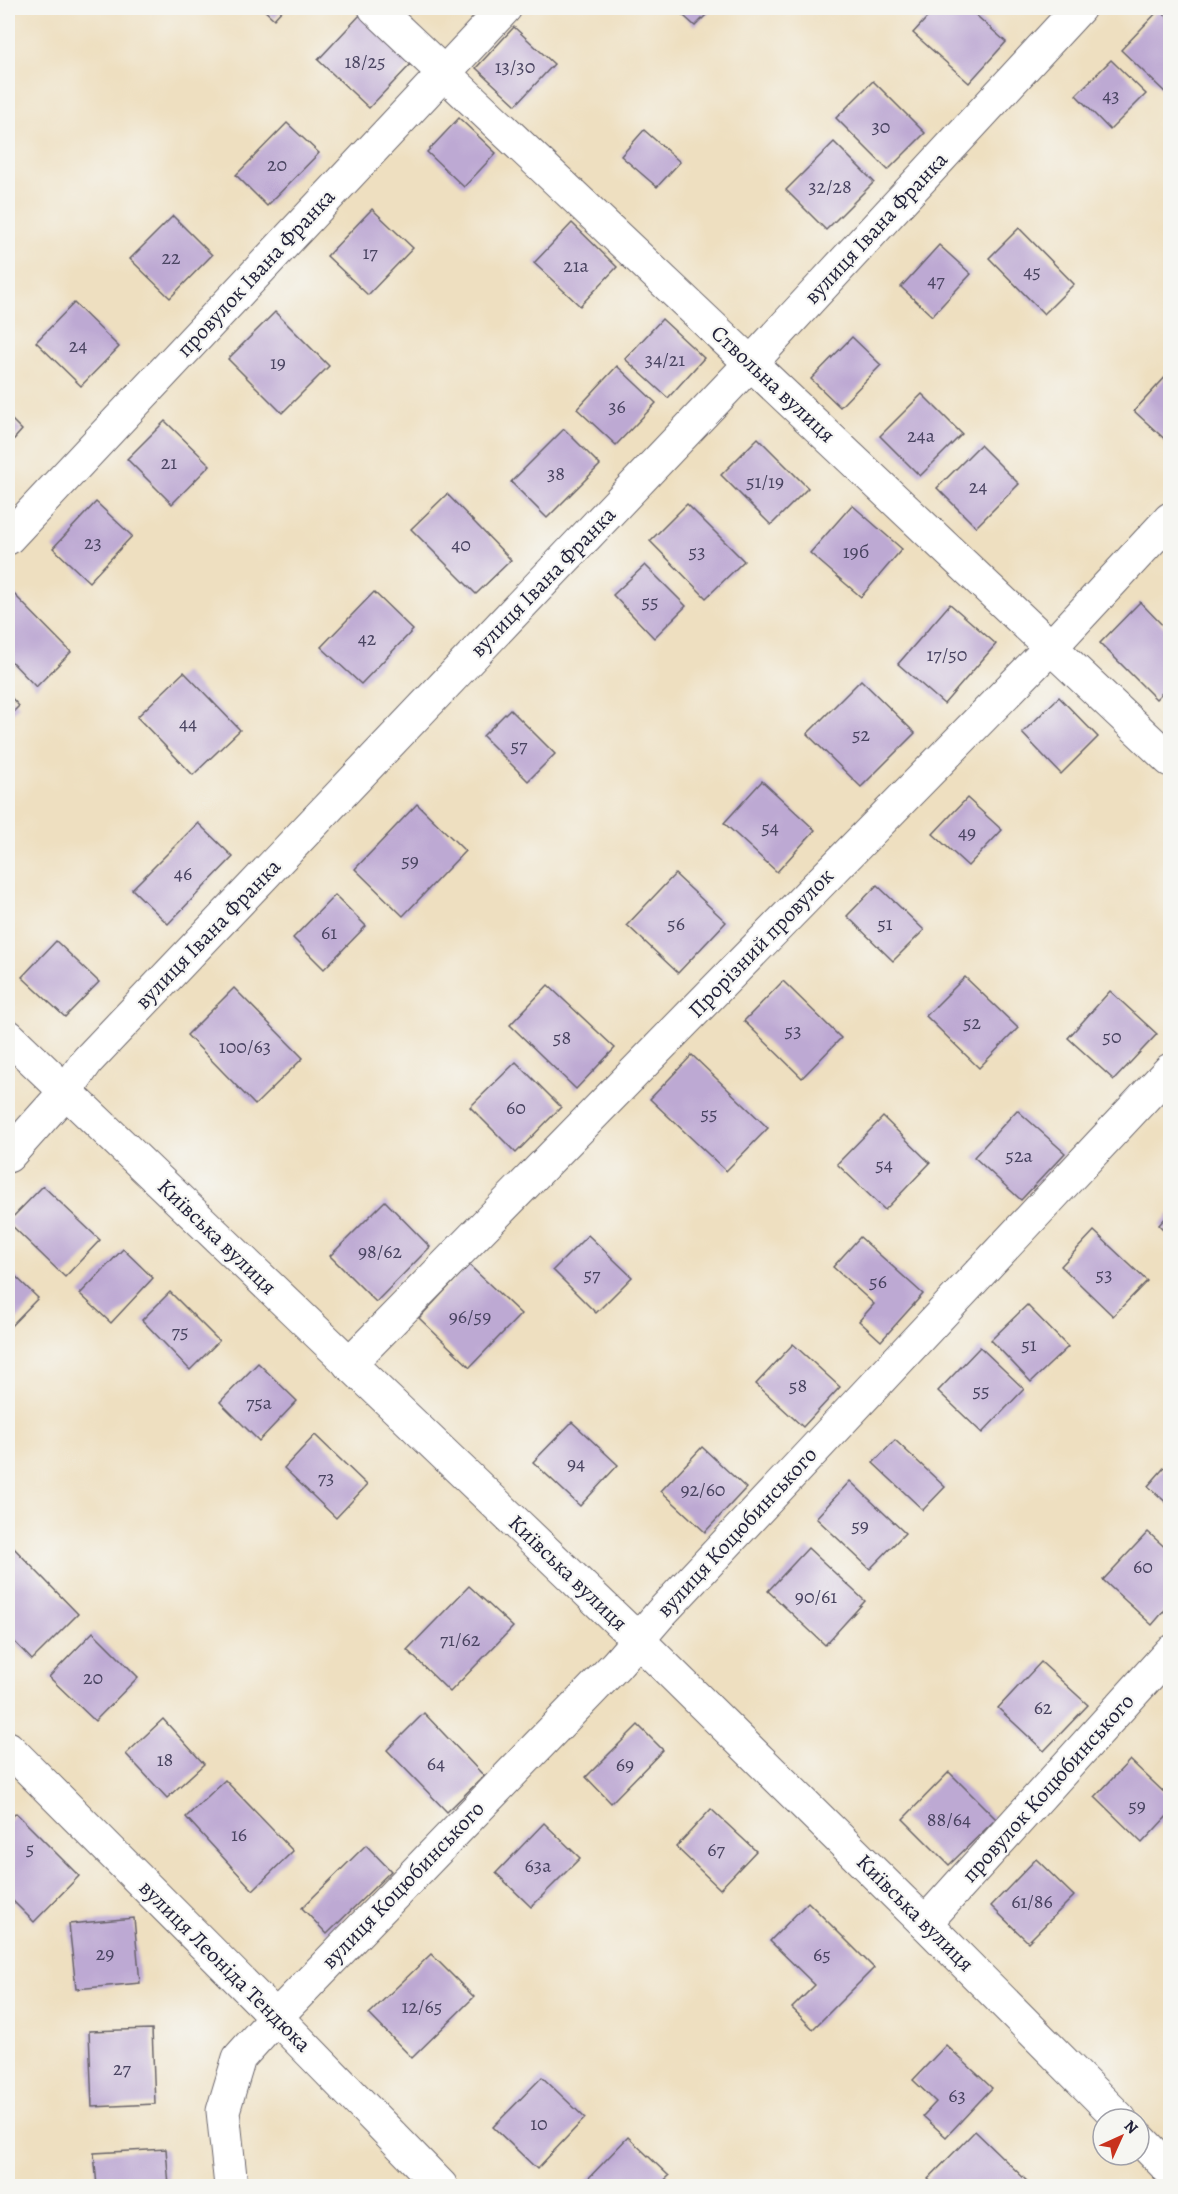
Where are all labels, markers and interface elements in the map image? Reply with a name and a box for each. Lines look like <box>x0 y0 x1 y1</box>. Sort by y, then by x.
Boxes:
house number: 18/25 <box>344 48 386 75</box>
house number: 13/30 <box>495 53 535 80</box>
house number: 43 <box>1102 82 1120 109</box>
house number: 30 <box>872 113 890 140</box>
street label: вулиця Івана Франка <box>797 145 955 311</box>
house number: 20 <box>267 151 287 178</box>
house number: 32/28 <box>808 173 852 200</box>
street label: провулок Івана Франка <box>170 182 343 364</box>
house number: 17 <box>362 239 378 266</box>
house number: 22 <box>162 244 181 271</box>
house number: 21а <box>563 252 590 279</box>
house number: 45 <box>1023 258 1041 285</box>
house number: 47 <box>927 267 945 294</box>
street label: Ствольна вулиця <box>704 318 842 450</box>
house number: 24 <box>69 332 87 359</box>
house number: 34/21 <box>645 346 685 373</box>
house number: 19 <box>270 349 286 376</box>
house number: 36 <box>608 393 626 420</box>
house number: 24а <box>907 422 936 449</box>
house number: 21 <box>161 449 177 476</box>
house number: 38 <box>547 460 565 487</box>
house number: 51/19 <box>746 468 784 495</box>
house number: 24 <box>969 473 987 500</box>
street label: вулиця Івана Франка <box>463 500 623 664</box>
house number: 23 <box>84 529 102 556</box>
house number: 40 <box>451 531 471 558</box>
house number: 53 <box>689 538 705 565</box>
house number: 19б <box>843 538 869 565</box>
house number: 55 <box>641 588 659 615</box>
house number: 42 <box>358 625 377 652</box>
house number: 17/50 <box>926 641 968 668</box>
house number: 44 <box>179 710 197 737</box>
house number: 52 <box>852 721 871 748</box>
house number: 57 <box>511 732 528 759</box>
house number: 54 <box>761 814 779 841</box>
house number: 49 <box>958 819 976 846</box>
house number: 59 <box>401 847 419 874</box>
street label: вулиця Івана Франка <box>128 852 288 1016</box>
house number: 46 <box>174 860 192 887</box>
street label: Прорізний провулок <box>682 862 840 1024</box>
house number: 56 <box>667 910 685 937</box>
house number: 51 <box>877 910 893 937</box>
house number: 61 <box>321 919 337 946</box>
house number: 52 <box>963 1009 982 1036</box>
house number: 53 <box>785 1017 801 1044</box>
house number: 50 <box>1102 1023 1122 1050</box>
house number: 58 <box>553 1024 571 1051</box>
house number: 100/63 <box>219 1033 271 1060</box>
house number: 60 <box>506 1094 526 1121</box>
house number: 55 <box>700 1100 718 1127</box>
house number: 52а <box>1005 1142 1033 1169</box>
house number: 54 <box>875 1151 893 1178</box>
street label: Київська вулиця <box>151 1172 283 1302</box>
house number: 98/62 <box>358 1238 403 1265</box>
house number: 57 <box>584 1261 601 1288</box>
house number: 53 <box>1096 1261 1112 1288</box>
house number: 56 <box>869 1268 887 1295</box>
house number: 96/59 <box>449 1303 491 1330</box>
house number: 75 <box>172 1318 189 1345</box>
house number: 51 <box>1021 1331 1037 1358</box>
house number: 58 <box>789 1372 807 1399</box>
house number: 55 <box>972 1377 990 1404</box>
house number: 75а <box>246 1389 273 1416</box>
street label: вулиця Коцюбинського <box>650 1440 824 1624</box>
house number: 94 <box>567 1450 585 1477</box>
house number: 73 <box>318 1464 334 1491</box>
house number: 92/60 <box>680 1476 726 1503</box>
street label: Київська вулиця <box>502 1508 634 1638</box>
house number: 59 <box>851 1512 869 1539</box>
house number: 60 <box>1133 1553 1153 1580</box>
house number: 90/61 <box>795 1583 837 1610</box>
house number: 71/62 <box>440 1626 481 1653</box>
house number: 20 <box>83 1664 103 1691</box>
street label: провулок Коцюбинського <box>955 1687 1141 1889</box>
house number: 62 <box>1034 1694 1053 1721</box>
house number: 18 <box>157 1746 173 1773</box>
house number: 64 <box>427 1750 445 1777</box>
house number: 69 <box>616 1751 634 1778</box>
house number: 59 <box>1128 1792 1146 1819</box>
street label: вулиця Коцюбинського <box>315 1794 491 1976</box>
house number: 88/64 <box>927 1806 971 1833</box>
house number: 16 <box>231 1821 247 1848</box>
house number: 5 <box>26 1835 34 1862</box>
house number: 67 <box>707 1836 725 1863</box>
street label: Київська вулиця <box>849 1847 981 1979</box>
house number: 63а <box>525 1852 552 1879</box>
street label: вулиця Леоніда Тендюка <box>132 1873 318 2059</box>
house number: 61/86 <box>1011 1888 1053 1915</box>
house number: 29 <box>96 1940 114 1967</box>
house number: 65 <box>813 1941 831 1968</box>
house number: 12/65 <box>402 1993 442 2020</box>
house number: 27 <box>113 2055 132 2082</box>
house number: 63 <box>948 2082 966 2109</box>
north arrow <box>1091 2107 1151 2167</box>
house number: 10 <box>530 2110 548 2137</box>
text: N <box>1119 2115 1143 2139</box>

